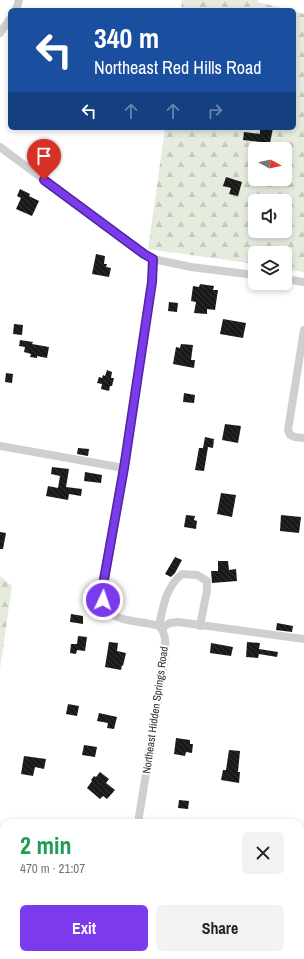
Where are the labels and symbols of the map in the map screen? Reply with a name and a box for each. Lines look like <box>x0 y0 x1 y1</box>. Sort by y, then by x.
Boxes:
pin <box>27 139 61 180</box>
north arrow <box>248 142 292 186</box>
position arrow <box>82 579 124 621</box>
street label: Northeast Hidden Springs Road <box>139 645 171 775</box>

